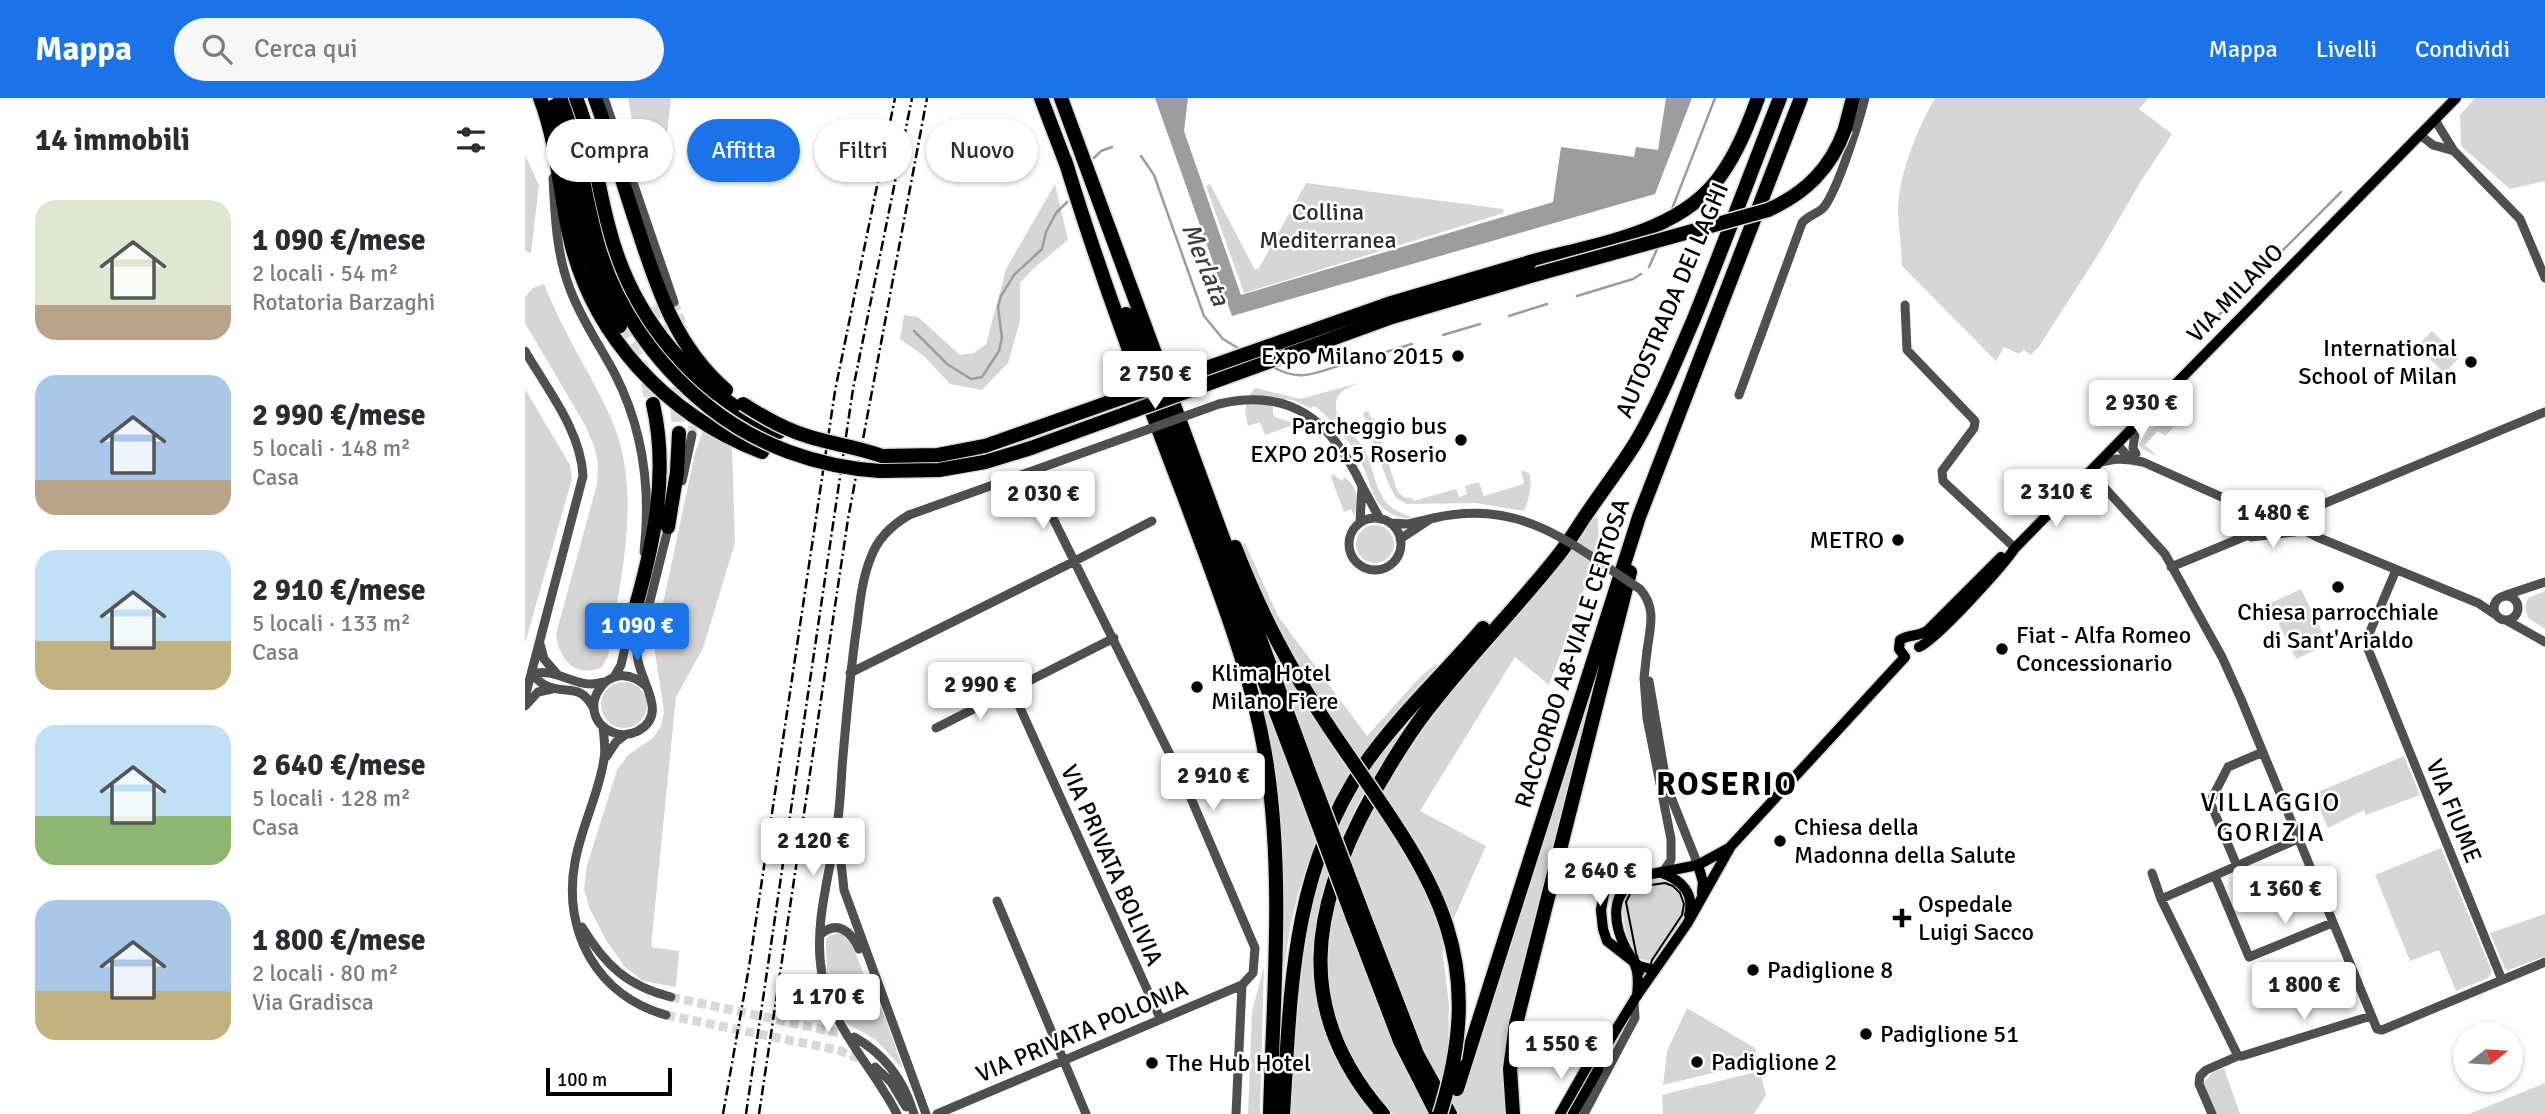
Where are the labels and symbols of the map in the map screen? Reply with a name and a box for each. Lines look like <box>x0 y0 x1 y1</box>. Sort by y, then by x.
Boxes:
street label: AUTOSTRADA DEI LAGHI <box>1609 178 1735 422</box>
park label: Collina Mediterranea <box>1259 197 1397 255</box>
water label: Merlata <box>1174 218 1236 311</box>
street label: VIA MILANO <box>2180 237 2290 349</box>
place label: International School of Milan <box>2298 333 2457 391</box>
place label: Expo Milano 2015 <box>1261 341 1444 371</box>
marker: Expo Milano 2015 <box>1450 348 1466 364</box>
pin: 2 750 € <box>1090 352 1220 411</box>
marker: International School of Milan <box>2463 354 2479 370</box>
pin: 2 930 € <box>2076 380 2206 440</box>
place label: Parcheggio bus EXPO 2015 Roserio <box>1250 411 1447 469</box>
marker: Parcheggio bus EXPO 2015 Roserio <box>1453 432 1469 448</box>
pin: 2 310 € <box>1991 470 2121 529</box>
pin: 2 030 € <box>978 472 1108 531</box>
pin: 1 480 € <box>2208 490 2338 550</box>
street label: RACCORDO A8-VIALE CERTOSA <box>1508 494 1636 811</box>
place label: METRO <box>1809 525 1884 555</box>
marker: METRO <box>1890 532 1906 548</box>
marker: Chiesa parrocchiale di Sant'Arialdo <box>2330 579 2346 595</box>
place label: Chiesa parrocchiale di Sant'Arialdo <box>2237 597 2439 655</box>
pin: 1 090 € <box>572 603 702 663</box>
place label: Fiat - Alfa Romeo Concessionario <box>2016 620 2191 678</box>
marker: Fiat - Alfa Romeo Concessionario <box>1994 641 2010 657</box>
place label: Klima Hotel Milano Fiere <box>1211 658 1338 716</box>
pin: 2 990 € <box>915 662 1045 722</box>
marker: Klima Hotel Milano Fiere <box>1189 679 1205 695</box>
pin: 2 910 € <box>1148 754 1278 813</box>
street label: VIA FIUME <box>2420 755 2488 867</box>
street label: VIA PRIVATA BOLIVIA <box>1054 760 1170 970</box>
district label: ROSERIO <box>1656 765 1798 804</box>
district label: VILLAGGIO GORIZIA <box>2201 787 2341 849</box>
place label: Chiesa della Madonna della Salute <box>1794 812 2016 870</box>
pin: 2 120 € <box>748 818 878 878</box>
marker: Chiesa della Madonna della Salute <box>1772 833 1788 849</box>
pin: 2 640 € <box>1535 848 1665 908</box>
pin: 1 360 € <box>2220 866 2350 926</box>
place label: Ospedale Luigi Sacco <box>1918 889 2034 947</box>
marker: Ospedale Luigi Sacco <box>1892 908 1912 928</box>
place label: Padiglione 8 <box>1767 955 1893 985</box>
marker: Padiglione 8 <box>1745 962 1761 978</box>
pin: 1 800 € <box>2239 962 2369 1022</box>
street label: VIA PRIVATA POLONIA <box>972 973 1193 1089</box>
pin: 1 170 € <box>763 974 893 1034</box>
place label: Padiglione 51 <box>1880 1019 2019 1049</box>
pin: 1 550 € <box>1496 1021 1626 1081</box>
north arrow <box>2453 1022 2523 1092</box>
marker: Padiglione 51 <box>1858 1026 1874 1042</box>
place label: Padiglione 2 <box>1711 1047 1837 1077</box>
place label: The Hub Hotel <box>1166 1048 1311 1078</box>
marker: Padiglione 2 <box>1689 1054 1705 1070</box>
marker: The Hub Hotel <box>1144 1055 1160 1071</box>
scale bar <box>546 1065 672 1097</box>

